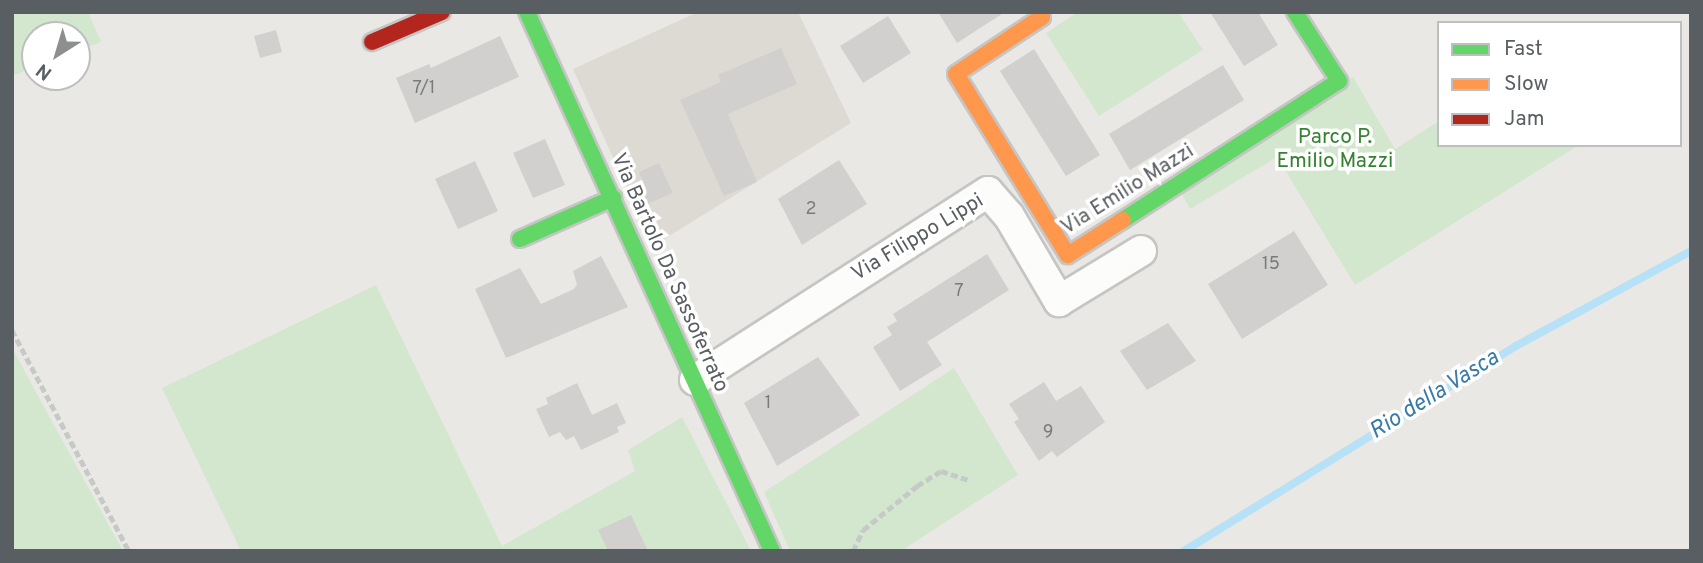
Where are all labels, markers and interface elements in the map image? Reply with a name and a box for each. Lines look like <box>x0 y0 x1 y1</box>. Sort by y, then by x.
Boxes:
north arrow <box>21 21 91 91</box>
legend <box>1437 21 1682 147</box>
text: Fast <box>1504 36 1543 63</box>
text: N <box>32 57 57 85</box>
text: Slow <box>1504 71 1549 98</box>
house number: 7/1 <box>413 78 435 100</box>
text: Jam <box>1504 106 1545 133</box>
park label: Parco P. Emilio Mazzi <box>1277 125 1393 175</box>
street label: Via Emilio Mazzi <box>1057 139 1199 241</box>
street label: Via Bartolo Da Sassoferrato <box>605 150 733 396</box>
street label: Via Filippo Lippi <box>847 189 989 287</box>
house number: 2 <box>805 199 817 221</box>
house number: 15 <box>1262 254 1280 276</box>
house number: 7 <box>954 281 964 303</box>
water label: Rio della Vasca <box>1365 345 1505 447</box>
house number: 1 <box>765 393 771 415</box>
house number: 9 <box>1043 422 1053 444</box>

